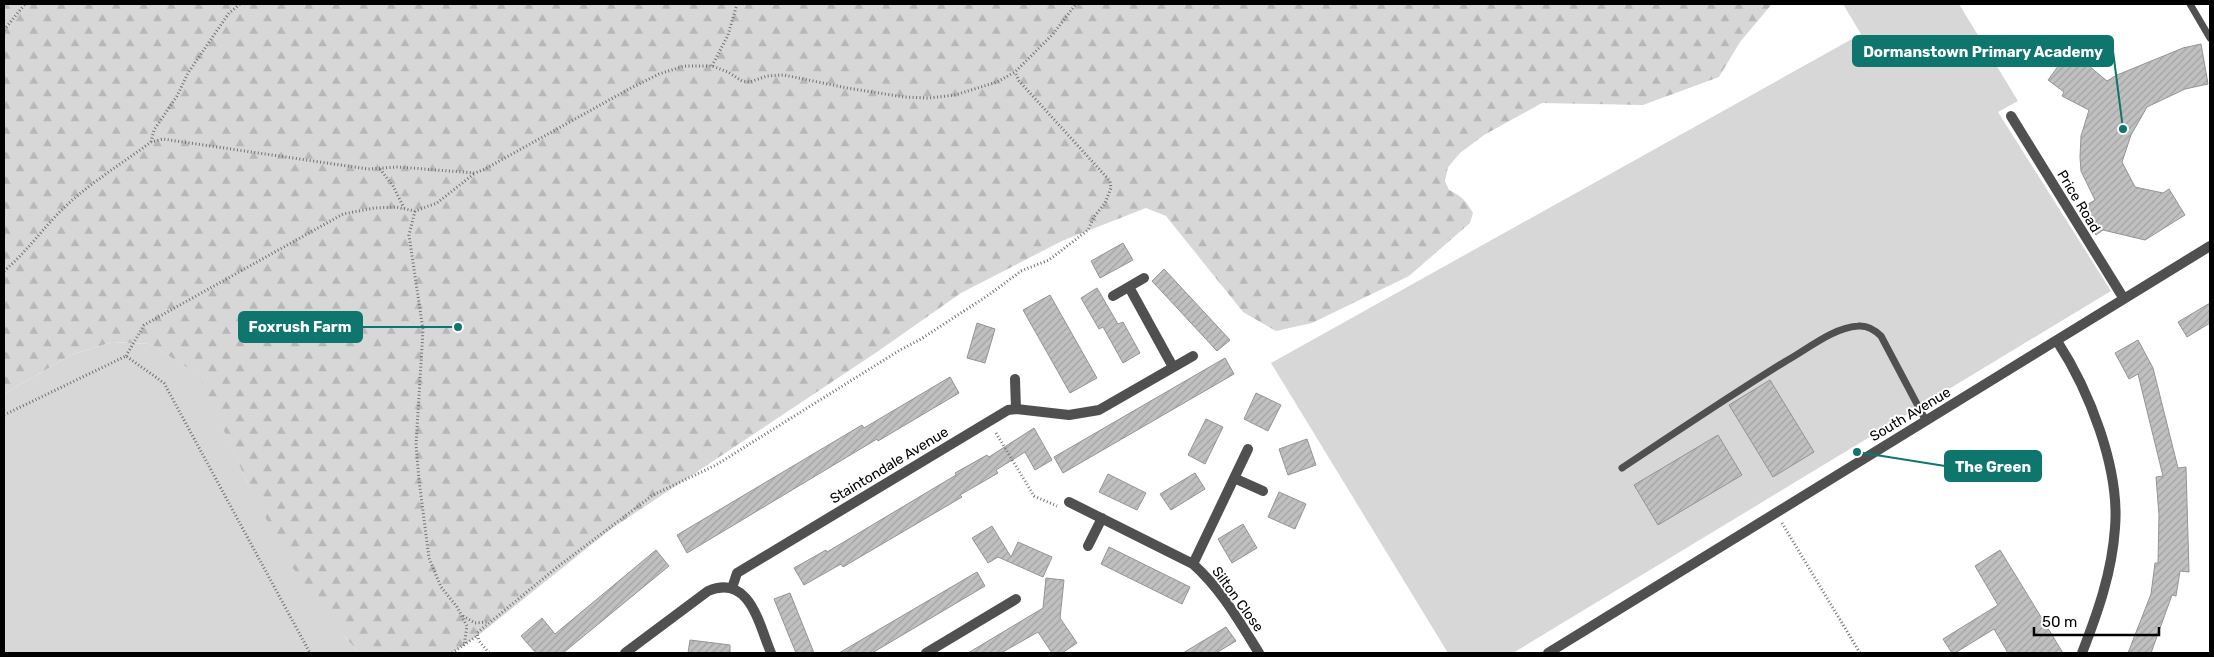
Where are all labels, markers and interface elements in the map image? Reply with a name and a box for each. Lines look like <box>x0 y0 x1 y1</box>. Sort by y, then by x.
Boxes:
callout: Dormanstown Primary Academy <box>1853 36 2113 66</box>
text: Dormanstown Primary Academy <box>1863 43 2103 61</box>
street label: Price Road <box>2053 167 2104 236</box>
callout: Foxrush Farm <box>239 312 362 342</box>
text: Foxrush Farm <box>249 318 351 336</box>
street label: South Avenue <box>1867 384 1954 445</box>
street label: Staintondale Avenue <box>827 423 952 507</box>
callout: The Green <box>1945 451 2041 481</box>
text: The Green <box>1955 458 2031 476</box>
street label: Silton Close <box>1208 563 1267 635</box>
scale bar <box>2034 604 2159 636</box>
text: 50 m <box>2042 613 2077 631</box>

